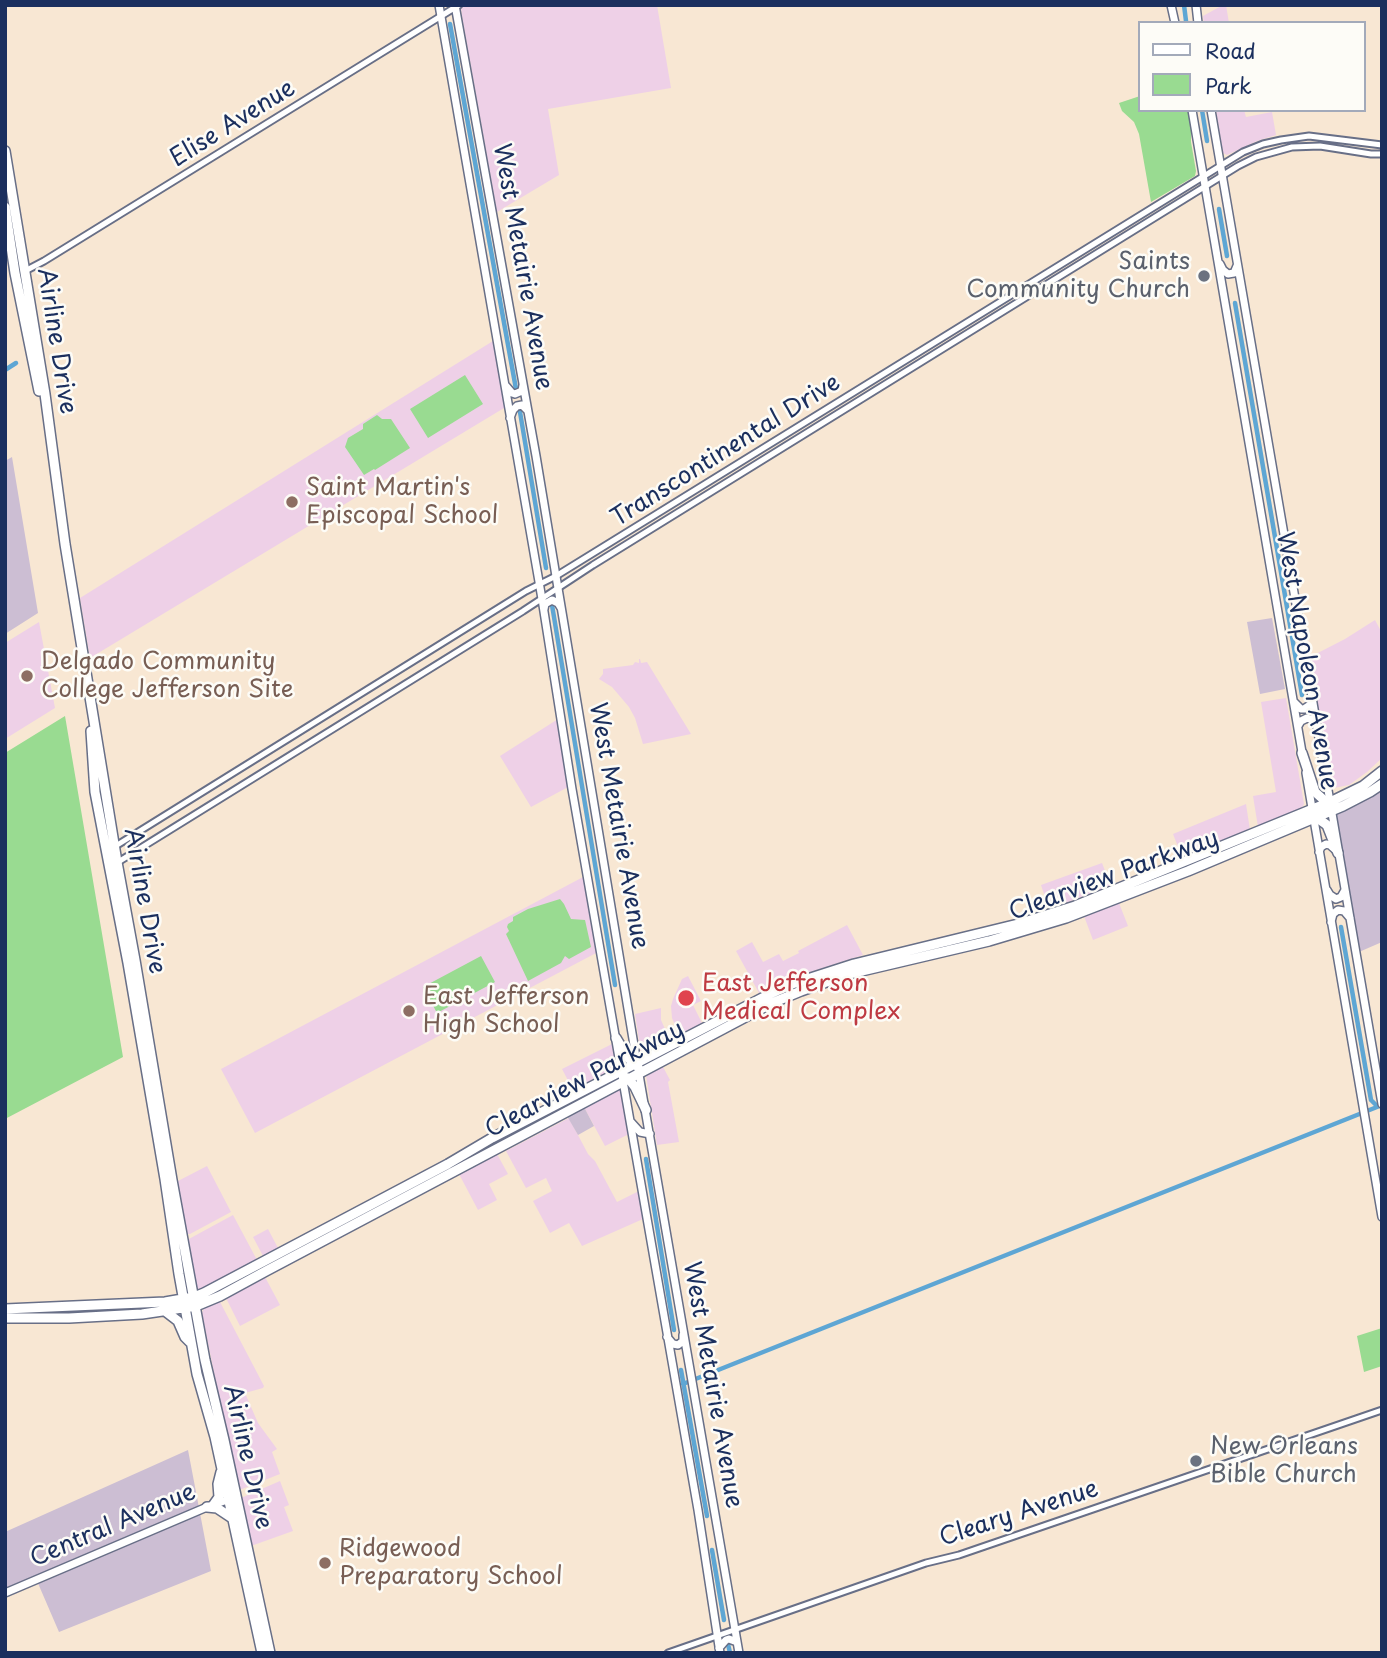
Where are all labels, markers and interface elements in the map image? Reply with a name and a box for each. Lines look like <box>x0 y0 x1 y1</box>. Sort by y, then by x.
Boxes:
legend <box>1138 21 1366 112</box>
text: Road <box>1205 34 1256 66</box>
text: Park <box>1205 69 1252 101</box>
street label: Elise Avenue <box>165 74 301 174</box>
street label: West Metairie Avenue <box>486 141 558 393</box>
place label: Saints Community Church <box>966 248 1190 304</box>
street label: Airline Drive <box>30 266 82 416</box>
marker: Saints Community Church <box>1196 268 1212 284</box>
street label: Transcontinental Drive <box>606 369 846 533</box>
place label: Saint Martin's Episcopal School <box>306 474 498 530</box>
marker: Saint Martin's Episcopal School <box>284 494 300 510</box>
street label: West Napoleon Avenue <box>1269 530 1343 792</box>
place label: Delgado Community College Jefferson Site <box>41 648 293 704</box>
marker: Delgado Community College Jefferson Site <box>19 668 35 684</box>
street label: West Metairie Avenue <box>582 700 654 952</box>
street label: Clearview Parkway <box>1005 825 1223 927</box>
street label: Airline Drive <box>117 826 171 976</box>
place label: East Jefferson Medical Complex <box>702 970 900 1026</box>
place label: East Jefferson High School <box>423 983 589 1039</box>
marker: East Jefferson Medical Complex <box>676 988 696 1008</box>
marker: East Jefferson High School <box>401 1003 417 1019</box>
street label: Clearview Parkway <box>481 1015 689 1145</box>
street label: West Metairie Avenue <box>676 1259 748 1511</box>
street label: Airline Drive <box>216 1382 278 1532</box>
place label: New Orleans Bible Church <box>1210 1433 1358 1489</box>
marker: New Orleans Bible Church <box>1188 1453 1204 1469</box>
street label: Cleary Avenue <box>936 1475 1102 1553</box>
street label: Central Avenue <box>26 1478 200 1574</box>
place label: Ridgewood Preparatory School <box>339 1535 563 1591</box>
marker: Ridgewood Preparatory School <box>317 1555 333 1571</box>

